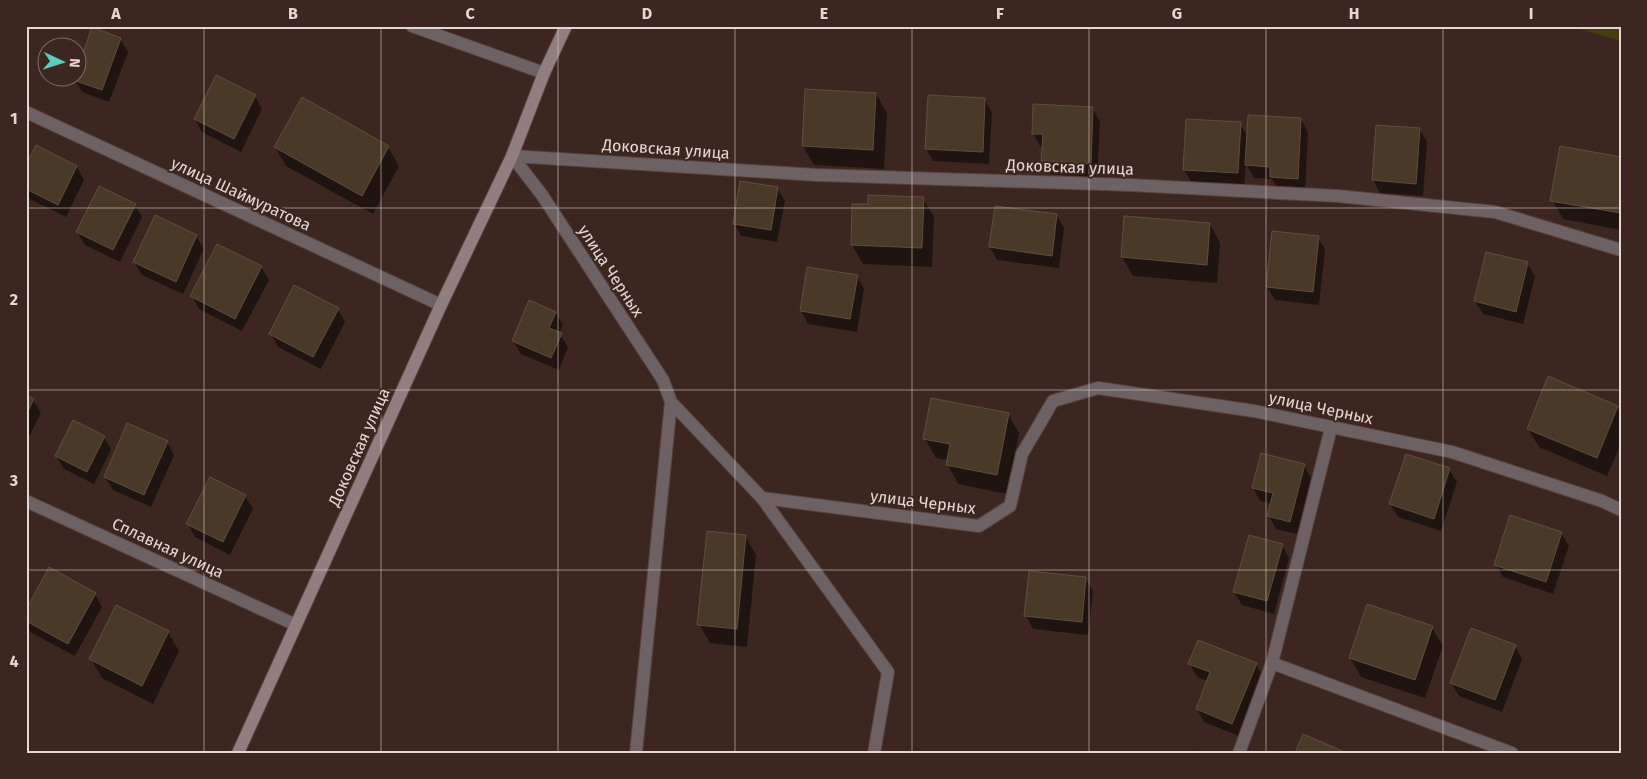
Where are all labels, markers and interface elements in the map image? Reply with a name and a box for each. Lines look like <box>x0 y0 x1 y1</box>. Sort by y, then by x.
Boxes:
text: A <box>110 4 121 23</box>
text: B <box>288 4 298 23</box>
text: C <box>465 4 475 23</box>
text: D <box>642 4 652 23</box>
text: E <box>820 4 828 23</box>
text: F <box>996 4 1004 23</box>
text: G <box>1172 4 1182 23</box>
text: H <box>1349 4 1359 23</box>
text: I <box>1529 4 1533 23</box>
north arrow <box>38 38 88 88</box>
text: N <box>66 58 83 68</box>
text: 1 <box>10 109 18 128</box>
street label: Доковская улица <box>601 135 730 163</box>
street label: улица Шаймуратова <box>168 153 314 235</box>
street label: Доковская улица <box>1005 155 1134 179</box>
street label: улица Черных <box>574 221 648 321</box>
text: 2 <box>10 290 18 309</box>
street label: Доковская улица <box>324 385 394 510</box>
street label: улица Черных <box>1267 388 1375 428</box>
text: 3 <box>9 471 18 490</box>
street label: улица Черных <box>869 486 977 518</box>
street label: Сплавная улица <box>109 514 227 582</box>
text: 4 <box>9 652 19 671</box>

